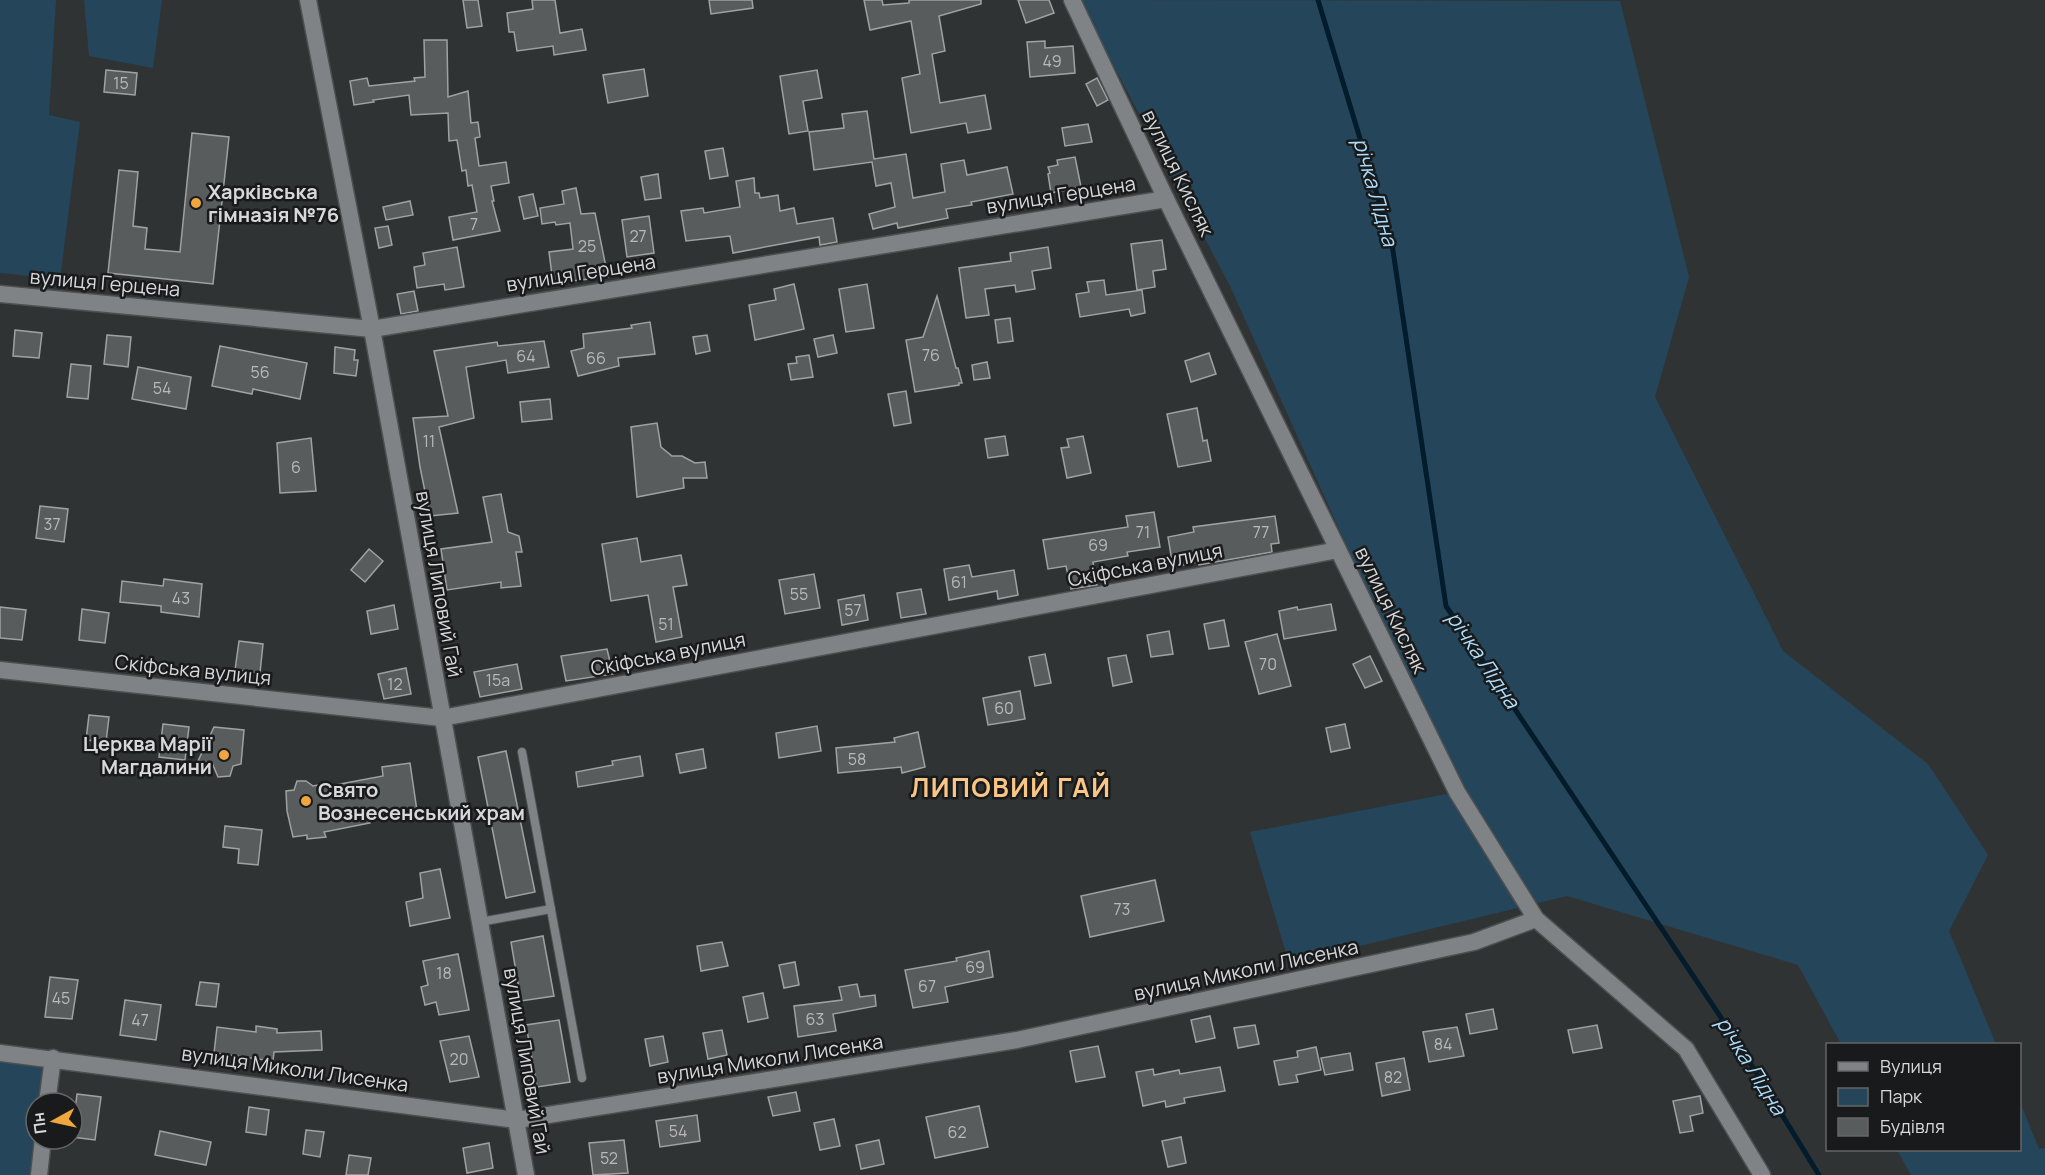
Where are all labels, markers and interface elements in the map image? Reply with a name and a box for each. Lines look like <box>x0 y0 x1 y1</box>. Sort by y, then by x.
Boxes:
house number: 49 <box>1042 50 1062 72</box>
house number: 15 <box>113 72 129 94</box>
street label: вулиця Кисляк <box>1136 105 1221 242</box>
water label: річка Лідна <box>1347 134 1405 250</box>
street label: вулиця Герцена <box>984 169 1138 220</box>
place label: Харківська гімназія №76 <box>208 178 339 228</box>
marker: Харківська гімназія №76 <box>189 196 203 210</box>
house number: 7 <box>470 213 478 235</box>
house number: 27 <box>629 225 647 247</box>
house number: 25 <box>578 235 596 257</box>
street label: вулиця Герцена <box>504 247 658 298</box>
street label: вулиця Герцена <box>29 262 181 303</box>
house number: 76 <box>922 344 940 366</box>
house number: 64 <box>516 345 536 367</box>
house number: 66 <box>586 347 606 369</box>
house number: 56 <box>250 361 270 383</box>
house number: 54 <box>153 377 171 399</box>
house number: 11 <box>423 430 435 452</box>
house number: 6 <box>291 456 301 478</box>
street label: вулиця Липовий Гай <box>410 489 469 679</box>
house number: 37 <box>44 513 60 535</box>
house number: 71 <box>1136 521 1150 543</box>
house number: 77 <box>1253 521 1269 543</box>
house number: 69 <box>1088 534 1108 556</box>
street label: Скіфська вулиця <box>1065 536 1225 593</box>
street label: вулиця Кисляк <box>1349 542 1434 679</box>
house number: 61 <box>951 571 967 593</box>
house number: 55 <box>790 583 808 605</box>
house number: 43 <box>172 587 190 609</box>
house number: 57 <box>844 599 862 621</box>
water label: річка Лідна <box>1441 605 1527 715</box>
house number: 51 <box>658 613 674 635</box>
street label: Скіфська вулиця <box>588 625 748 682</box>
street label: Скіфська вулиця <box>113 648 273 691</box>
house number: 70 <box>1259 653 1277 675</box>
house number: 15а <box>486 669 510 691</box>
house number: 12 <box>387 673 403 695</box>
house number: 60 <box>994 697 1014 719</box>
place label: Церква Марії Магдалини <box>83 730 212 780</box>
marker: Церква Марії Магдалини <box>217 748 231 762</box>
house number: 58 <box>848 748 866 770</box>
district label: ЛИПОВИЙ ГАЙ <box>911 769 1111 805</box>
place label: Свято Вознесенський храм <box>318 776 525 826</box>
marker: Свято Вознесенський храм <box>299 794 313 808</box>
house number: 73 <box>1114 898 1130 920</box>
street label: вулиця Миколи Лисенка <box>1131 933 1361 1006</box>
house number: 69 <box>965 956 985 978</box>
house number: 18 <box>436 962 452 984</box>
street label: вулиця Липовий Гай <box>498 966 557 1156</box>
house number: 67 <box>918 975 936 997</box>
house number: 45 <box>52 987 70 1009</box>
house number: 63 <box>806 1008 824 1030</box>
house number: 47 <box>131 1009 149 1031</box>
water label: річка Лідна <box>1710 1011 1794 1121</box>
street label: вулиця Миколи Лисенка <box>655 1027 885 1090</box>
house number: 84 <box>1434 1033 1452 1055</box>
street label: вулиця Миколи Лисенка <box>180 1039 410 1098</box>
legend <box>1826 1043 2021 1151</box>
house number: 20 <box>450 1048 468 1070</box>
text: Вулиця <box>1880 1054 1942 1078</box>
house number: 82 <box>1384 1066 1402 1088</box>
text: Парк <box>1880 1084 1923 1108</box>
north arrow <box>24 1091 84 1151</box>
text: Пн <box>27 1111 52 1135</box>
text: Будівля <box>1880 1114 1945 1138</box>
house number: 54 <box>669 1120 687 1142</box>
house number: 62 <box>947 1121 967 1143</box>
house number: 52 <box>600 1147 618 1169</box>

